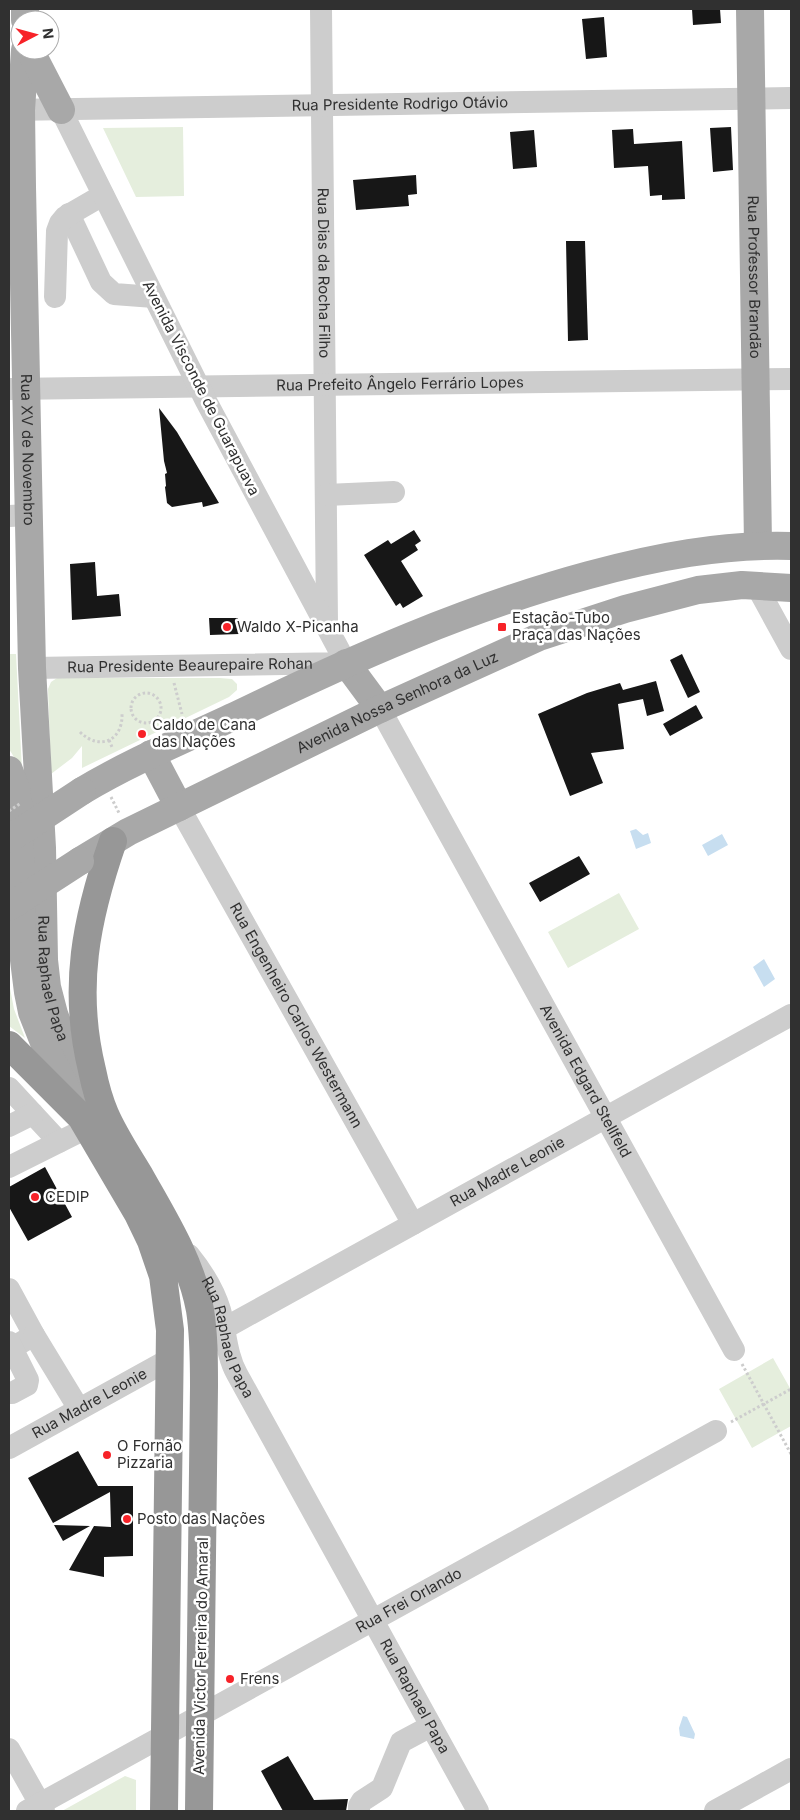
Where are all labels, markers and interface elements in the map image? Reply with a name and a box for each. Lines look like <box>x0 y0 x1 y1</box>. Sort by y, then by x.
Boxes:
north arrow <box>10 10 60 60</box>
text: N <box>39 27 57 40</box>
street label: Rua Presidente Rodrigo Otávio <box>292 92 508 115</box>
street label: Rua Dias da Rocha Filho <box>314 188 334 358</box>
street label: Rua Professor Brandão <box>744 195 765 359</box>
street label: Avenida Visconde de Guarapuava <box>139 277 264 498</box>
street label: Rua Prefeito Ângelo Ferrário Lopes <box>276 372 524 395</box>
street label: Rua XV de Novembro <box>17 374 39 526</box>
place label: Estação-Tubo Praça das Nações <box>512 608 641 644</box>
place label: Waldo X-Picanha <box>237 617 359 636</box>
marker: Waldo X-Picanha <box>221 621 233 633</box>
marker: Estação-Tubo Praça das Nações <box>496 621 508 633</box>
street label: Avenida Nossa Senhora da Luz <box>293 647 501 757</box>
street label: Rua Presidente Beaurepaire Rohan <box>67 654 313 676</box>
place label: Caldo de Cana das Nações <box>152 715 256 751</box>
marker: Caldo de Cana das Nações <box>136 728 148 740</box>
street label: Rua Engenheiro Carlos Westermann <box>226 899 367 1131</box>
street label: Rua Raphael Papa <box>34 915 73 1044</box>
street label: Avenida Edgard Stellfeld <box>536 1001 636 1161</box>
street label: Rua Madre Leonie <box>446 1132 568 1211</box>
place label: CEDIP <box>45 1187 89 1206</box>
marker: CEDIP <box>29 1191 41 1203</box>
street label: Rua Raphael Papa <box>197 1273 258 1401</box>
street label: Rua Madre Leonie <box>29 1364 150 1442</box>
place label: O Fornão Pizzaria <box>117 1436 182 1472</box>
marker: O Fornão Pizzaria <box>101 1449 113 1461</box>
place label: Posto das Nações <box>137 1509 265 1528</box>
marker: Posto das Nações <box>121 1513 133 1525</box>
street label: Avenida Victor Ferreira do Amaral <box>189 1537 212 1775</box>
street label: Rua Frei Orlando <box>352 1563 465 1637</box>
street label: Rua Raphael Papa <box>376 1635 454 1757</box>
place label: Frens <box>240 1669 279 1688</box>
marker: Frens <box>224 1673 236 1685</box>

